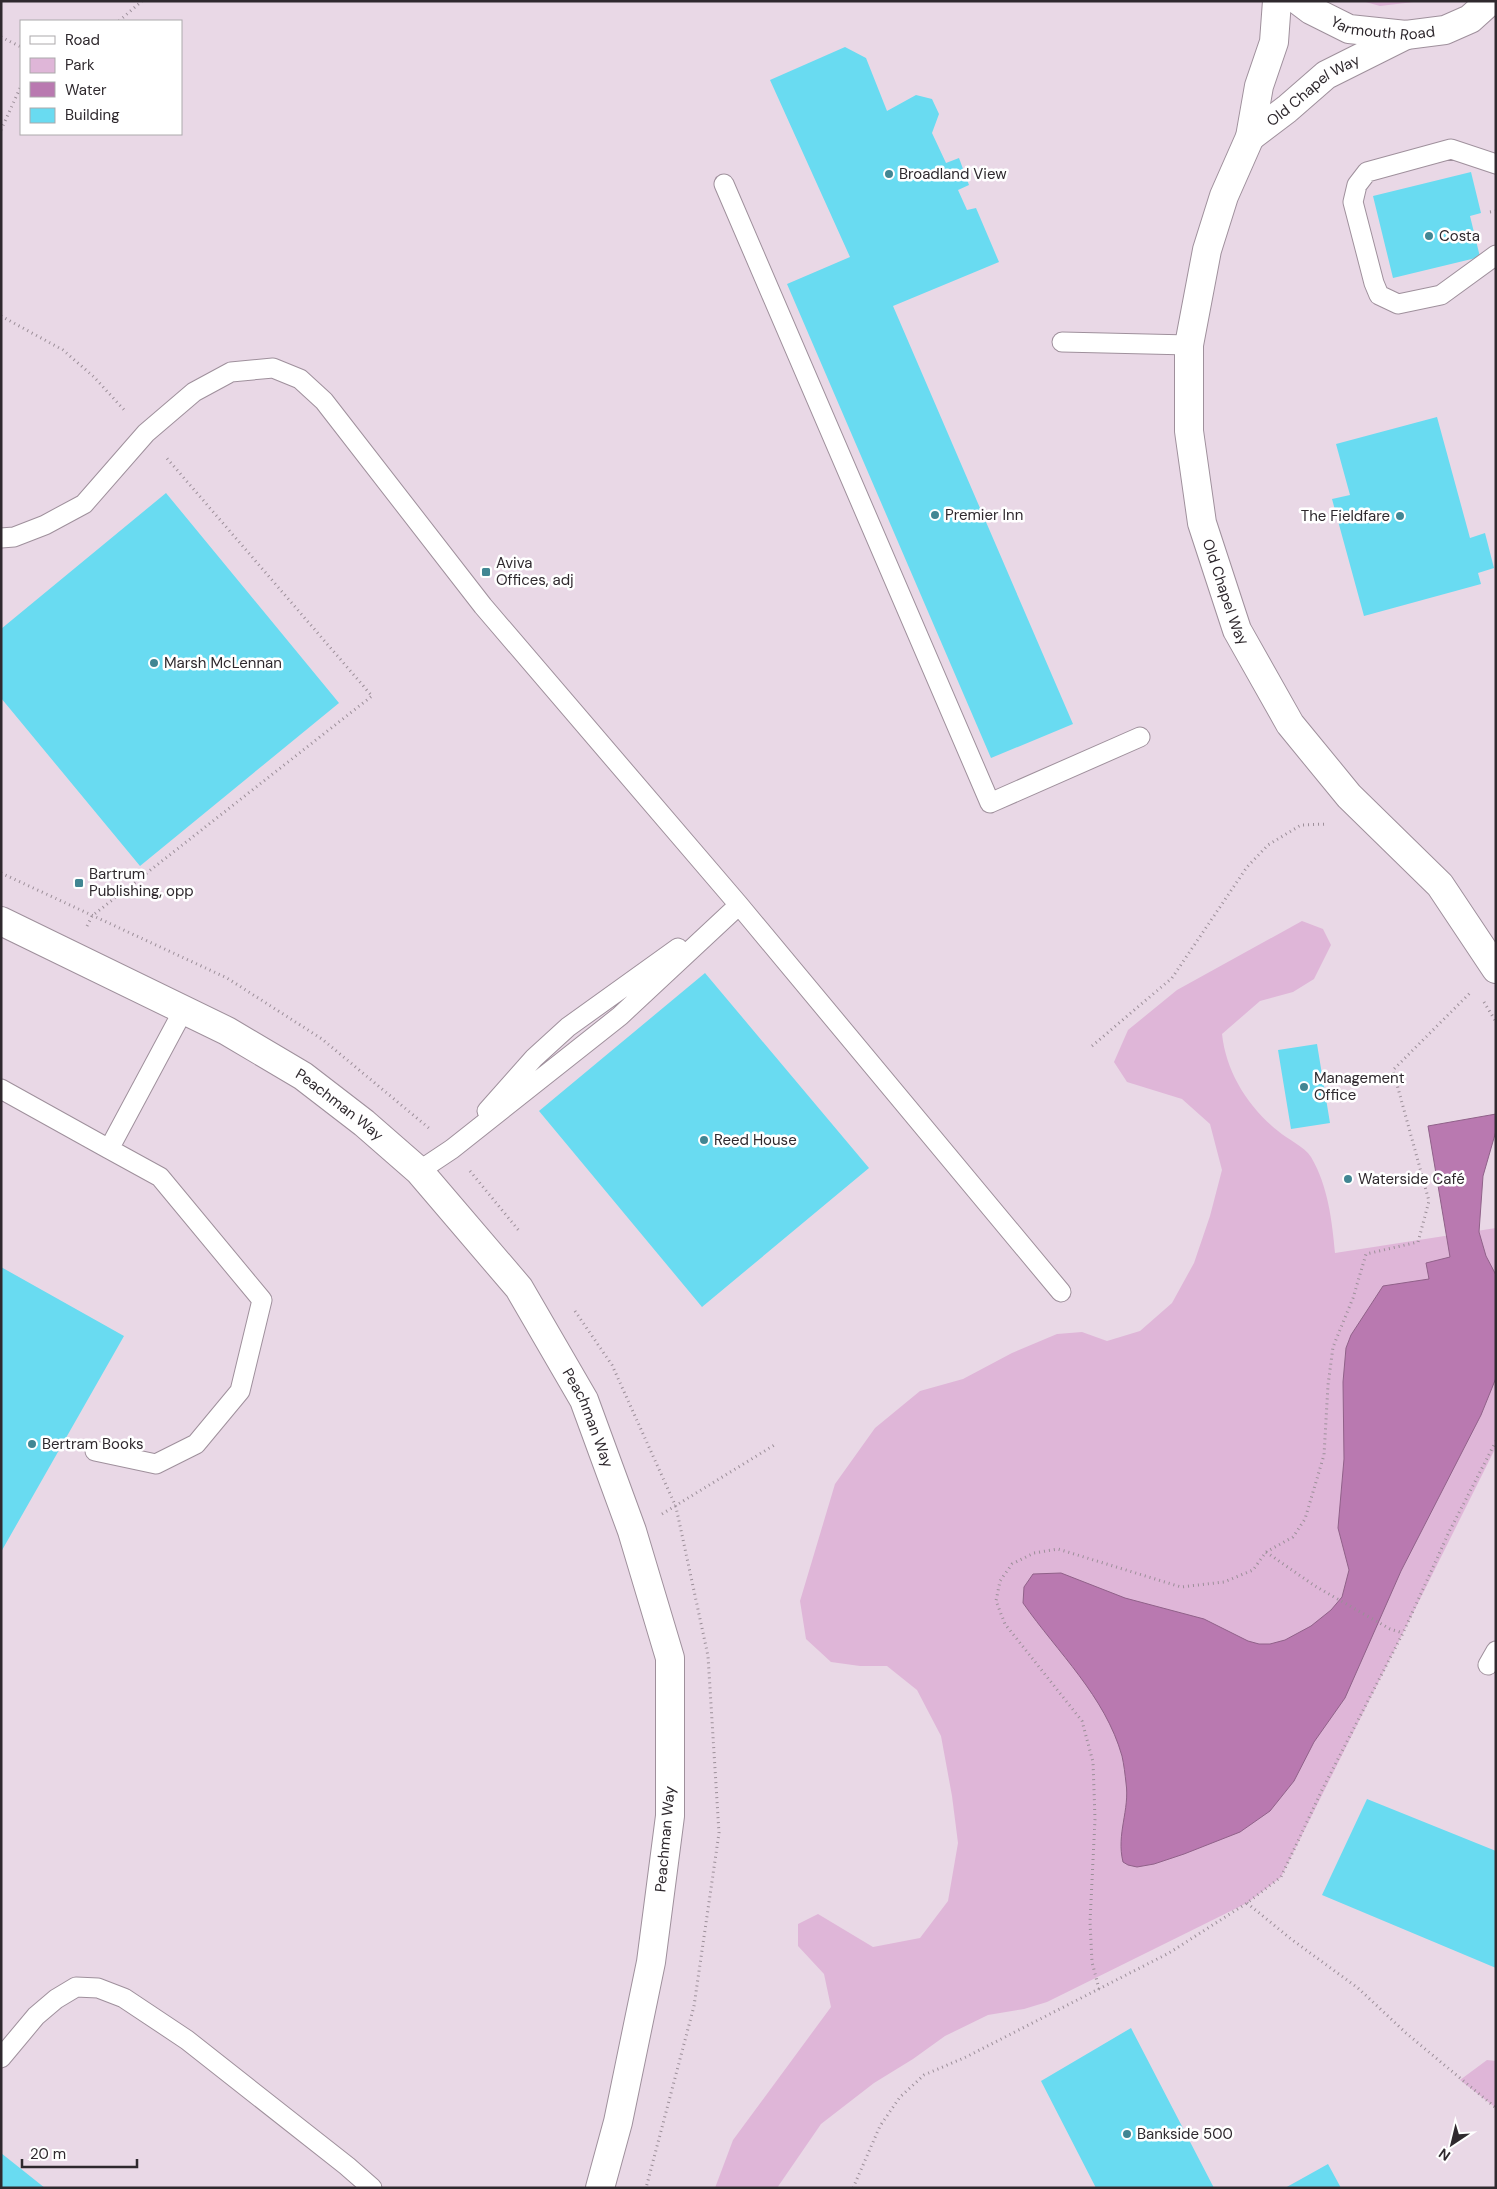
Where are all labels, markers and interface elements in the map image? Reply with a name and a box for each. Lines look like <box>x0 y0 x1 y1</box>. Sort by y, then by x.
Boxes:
street label: Yarmouth Road <box>1327 11 1436 45</box>
legend <box>20 20 182 135</box>
text: Road <box>65 30 100 50</box>
street label: Old Chapel Way <box>1263 49 1364 131</box>
text: Park <box>65 55 95 75</box>
text: Water <box>65 80 107 100</box>
text: Building <box>65 105 120 125</box>
place label: Broadland View <box>899 164 1007 184</box>
marker: Broadland View <box>883 168 895 180</box>
place label: Costa <box>1439 226 1480 246</box>
marker: Costa <box>1423 230 1435 242</box>
place label: Premier Inn <box>945 505 1023 525</box>
place label: The Fieldfare <box>1301 506 1390 526</box>
marker: Premier Inn <box>929 509 941 521</box>
marker: The Fieldfare <box>1394 510 1406 522</box>
street label: Old Chapel Way <box>1198 536 1254 649</box>
place label: Aviva Offices, adj <box>496 553 574 590</box>
marker: Aviva Offices, adj <box>480 566 492 578</box>
place label: Marsh McLennan <box>164 653 282 673</box>
marker: Marsh McLennan <box>148 657 160 669</box>
place label: Bartrum Publishing, opp <box>89 864 194 901</box>
marker: Bartrum Publishing, opp <box>73 877 85 889</box>
street label: Peachman Way <box>292 1064 388 1146</box>
place label: Management Office <box>1314 1068 1405 1105</box>
marker: Management Office <box>1298 1081 1310 1093</box>
place label: Reed House <box>714 1130 797 1150</box>
marker: Reed House <box>698 1134 710 1146</box>
place label: Waterside Café <box>1358 1169 1465 1189</box>
marker: Waterside Café <box>1342 1173 1354 1185</box>
street label: Peachman Way <box>558 1364 618 1471</box>
place label: Bertram Books <box>42 1434 144 1454</box>
marker: Bertram Books <box>26 1438 38 1450</box>
street label: Peachman Way <box>650 1785 680 1893</box>
north arrow <box>1427 2119 1477 2169</box>
place label: Bankside 500 <box>1137 2124 1233 2144</box>
marker: Bankside 500 <box>1121 2128 1133 2140</box>
scale bar <box>22 2136 138 2168</box>
text: 20 m <box>30 2144 66 2164</box>
text: N <box>1435 2144 1454 2165</box>

